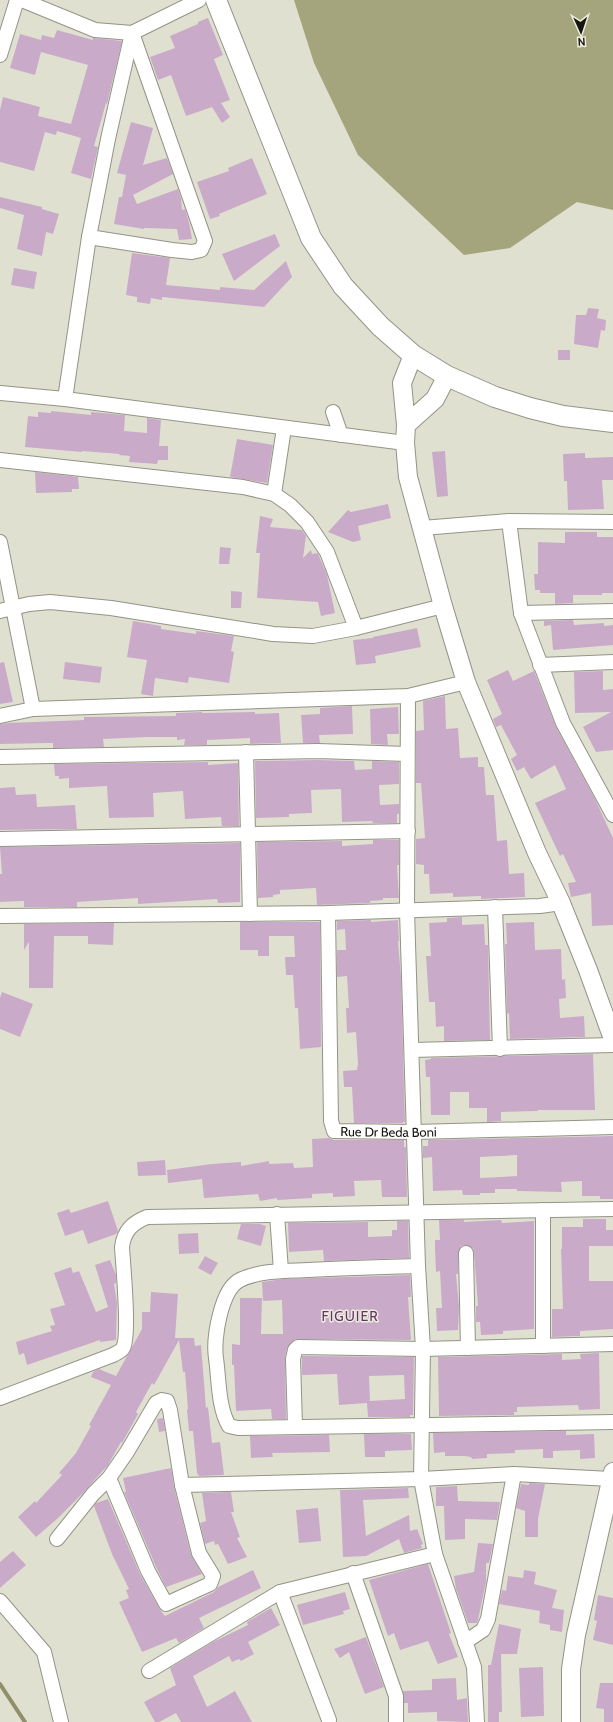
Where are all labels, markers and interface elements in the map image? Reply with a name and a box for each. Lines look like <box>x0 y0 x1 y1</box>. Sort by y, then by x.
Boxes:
north arrow <box>561 12 601 52</box>
text: N <box>577 35 586 49</box>
street label: Rue Dr Beda Boni <box>340 1123 437 1140</box>
district label: FIGUIER <box>321 1307 379 1325</box>

